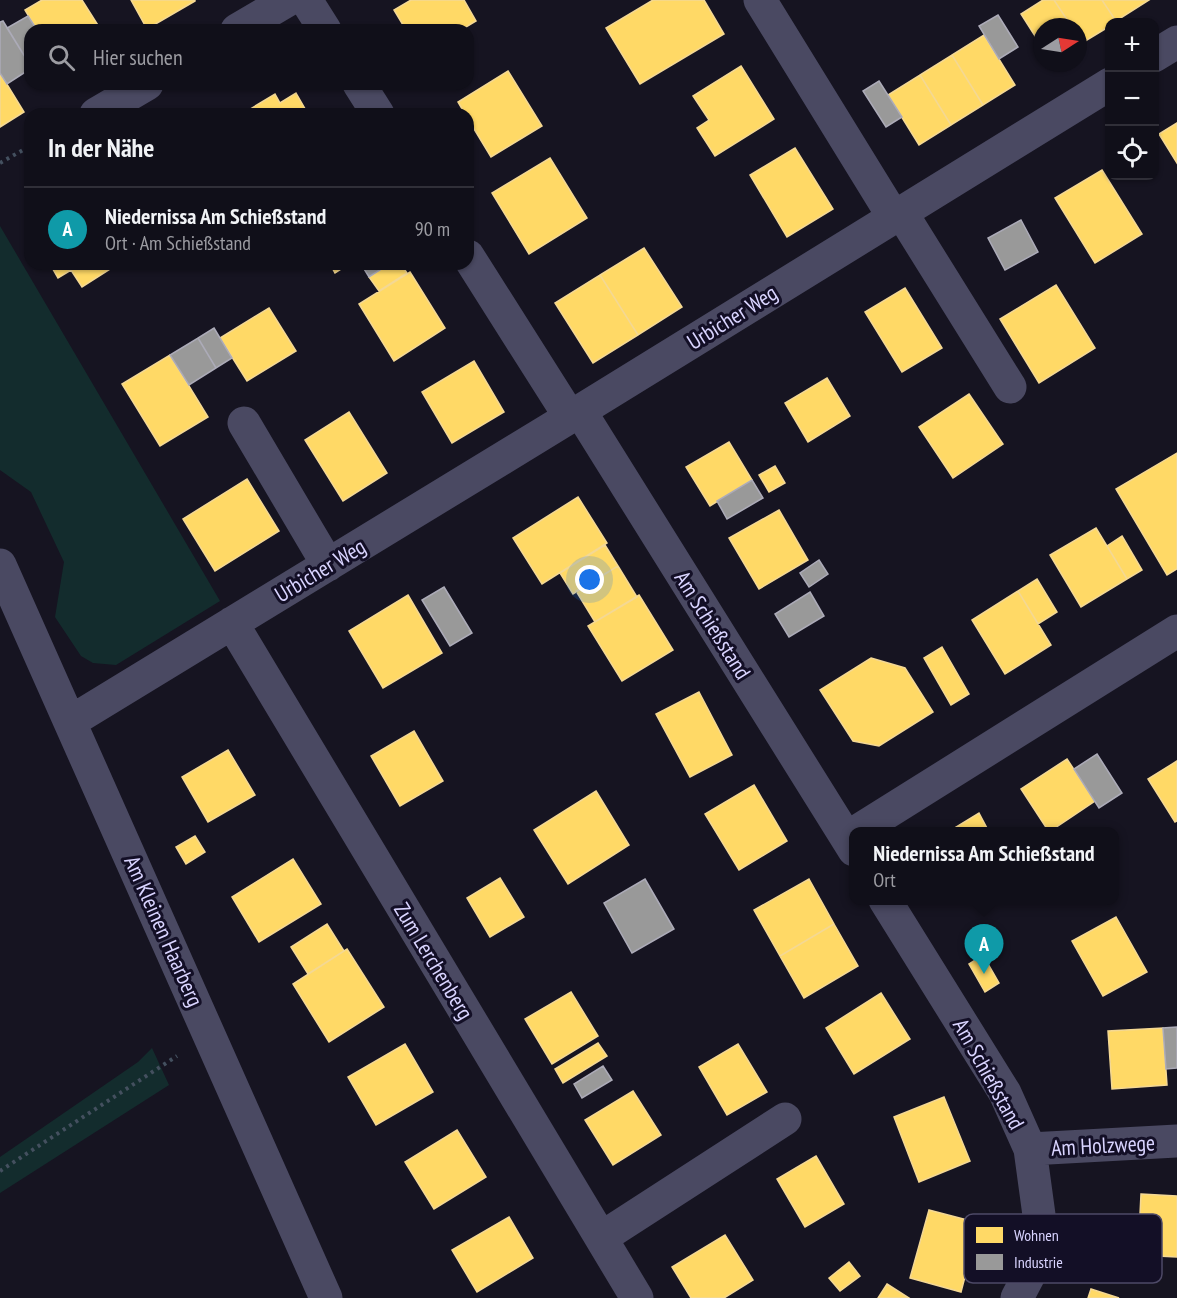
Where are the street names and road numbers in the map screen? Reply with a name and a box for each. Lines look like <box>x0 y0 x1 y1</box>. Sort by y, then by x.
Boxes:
street label: Urbicher Weg <box>682 278 782 356</box>
street label: Urbicher Weg <box>269 532 371 608</box>
street label: Am Schießstand <box>669 566 757 684</box>
street label: Am Kleinen Haarberg <box>118 851 210 1011</box>
street label: Zum Lerchenberg <box>388 897 480 1025</box>
street label: Am Schießstand <box>947 1014 1031 1134</box>
street label: Am Holzwege <box>1050 1128 1156 1162</box>

